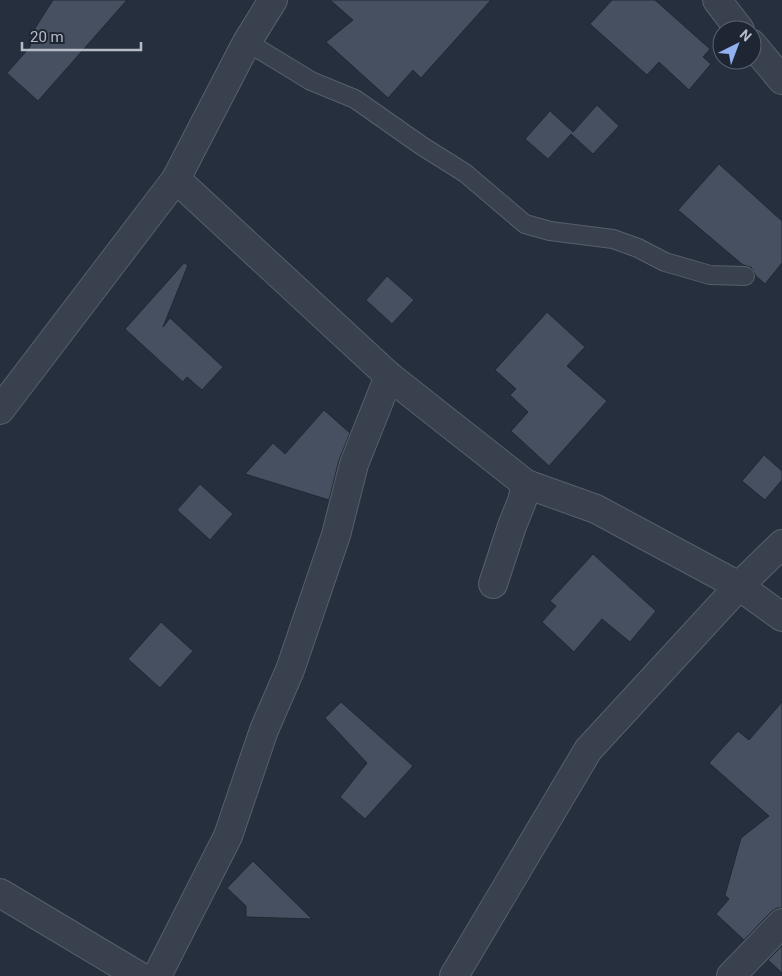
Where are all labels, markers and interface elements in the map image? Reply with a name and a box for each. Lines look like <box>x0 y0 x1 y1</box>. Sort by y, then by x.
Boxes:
scale bar <box>22 20 141 52</box>
north arrow <box>712 20 762 70</box>
text: N <box>737 26 755 45</box>
text: 20 m <box>30 28 64 46</box>

